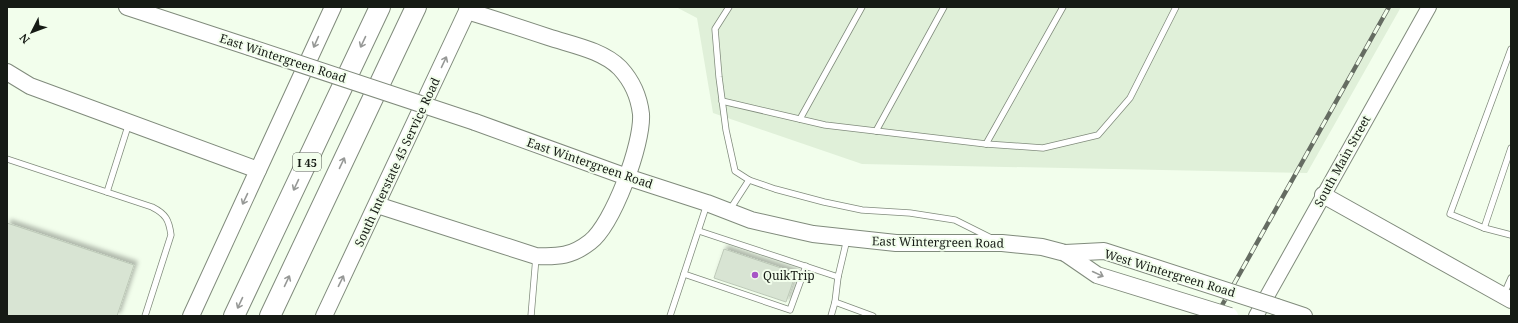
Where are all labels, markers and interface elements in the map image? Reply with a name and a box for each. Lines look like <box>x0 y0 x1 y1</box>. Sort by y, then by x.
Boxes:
north arrow <box>12 12 52 52</box>
street label: East Wintergreen Road <box>218 29 349 87</box>
text: N <box>16 31 33 47</box>
one-way arrow <box>312 36 320 48</box>
one-way arrow <box>359 36 366 48</box>
one-way arrow <box>441 56 448 68</box>
street label: South Interstate 45 Service Road <box>350 74 444 249</box>
street label: South Main Street <box>1310 112 1374 210</box>
street label: East Wintergreen Road <box>525 133 656 193</box>
road number: I 45 <box>293 153 321 171</box>
one-way arrow <box>339 157 346 169</box>
one-way arrow <box>292 179 299 191</box>
one-way arrow <box>241 193 248 205</box>
street label: East Wintergreen Road <box>872 232 1005 252</box>
street label: West Wintergreen Road <box>1102 245 1238 301</box>
place label: QuikTrip <box>763 267 815 284</box>
marker: QuikTrip <box>750 270 760 280</box>
one-way arrow <box>1092 271 1104 278</box>
one-way arrow <box>284 275 291 287</box>
one-way arrow <box>338 275 345 287</box>
one-way arrow <box>236 297 243 309</box>

